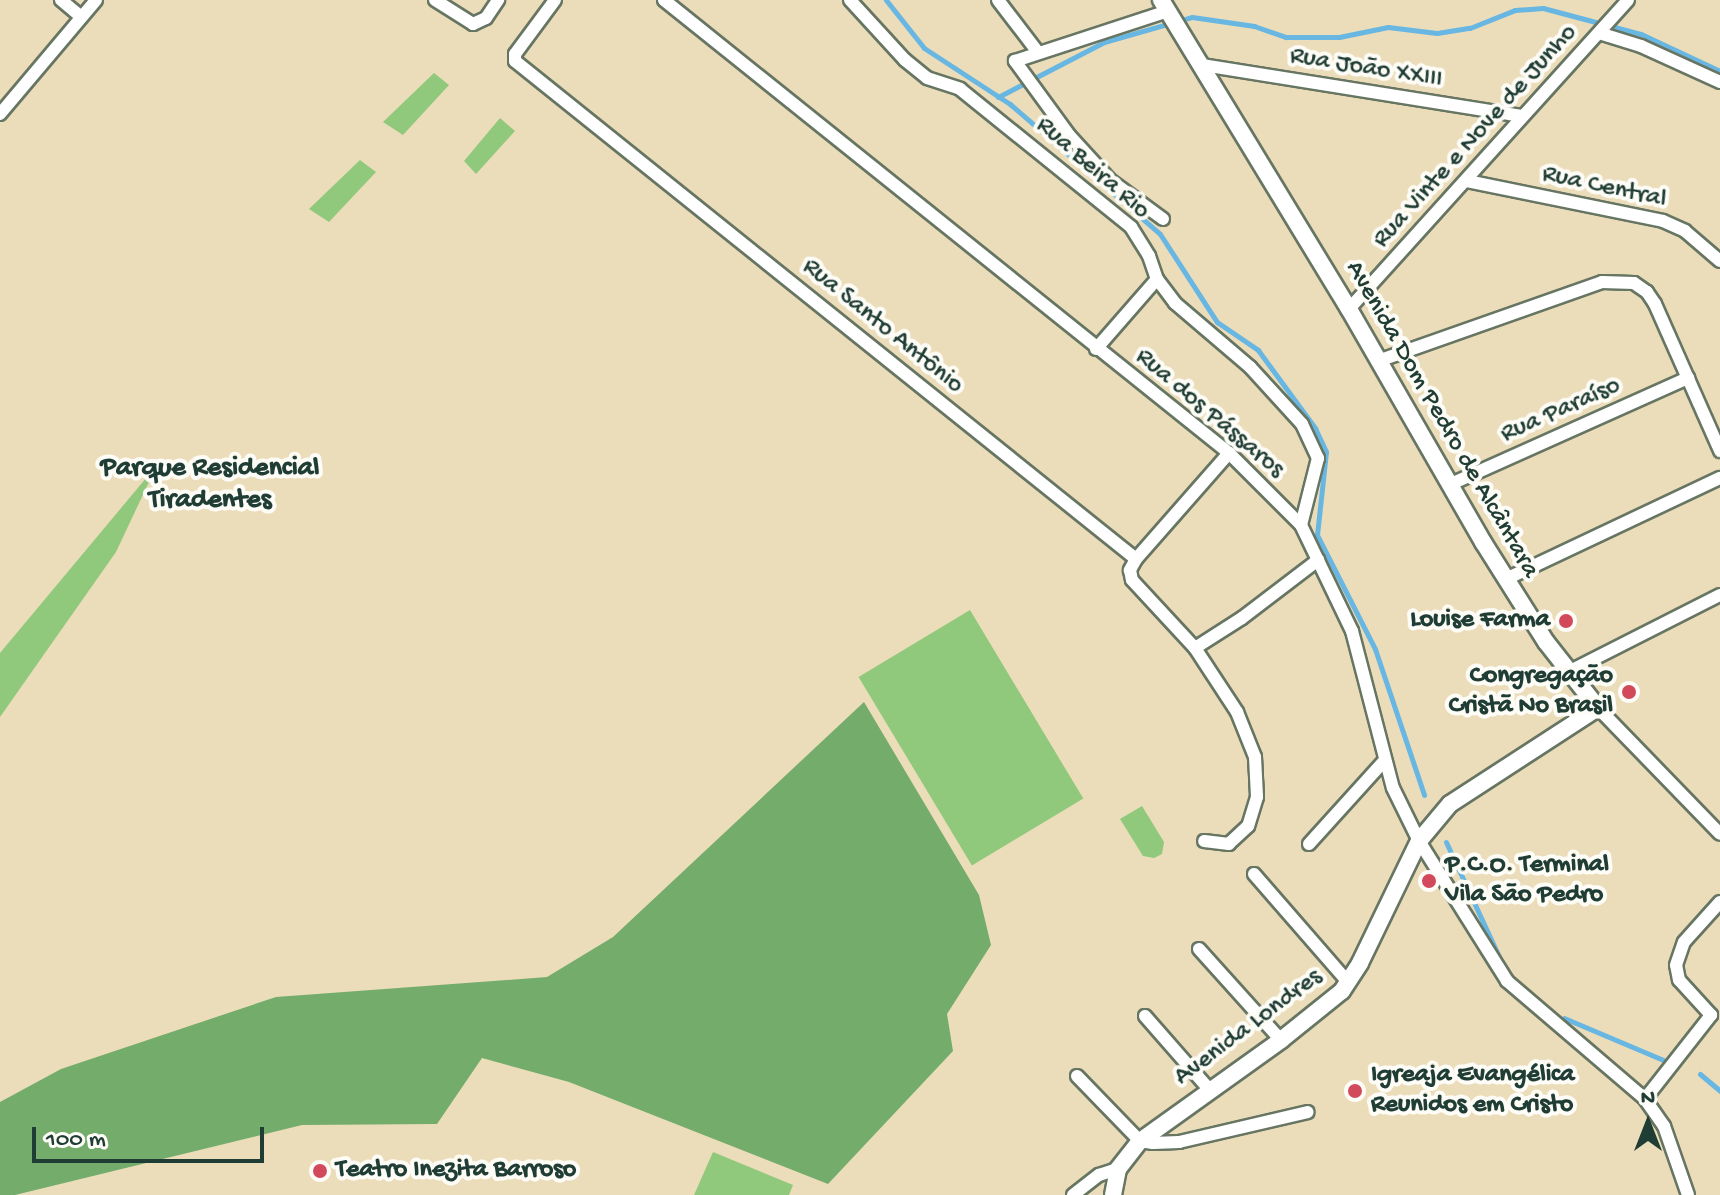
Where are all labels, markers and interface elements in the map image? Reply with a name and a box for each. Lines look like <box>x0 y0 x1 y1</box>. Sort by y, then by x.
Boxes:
street label: Rua Vinte e Nove de Junho <box>1367 19 1585 255</box>
street label: Rua João XXIII <box>1287 42 1445 96</box>
street label: Rua Beira Rio <box>1028 111 1156 227</box>
street label: Rua Central <box>1539 160 1669 216</box>
street label: Rua Santo Antônio <box>795 252 969 402</box>
street label: Avenida Dom Pedro de Alcântara <box>1337 256 1545 584</box>
street label: Rua dos Pássaros <box>1128 342 1290 486</box>
street label: Rua Paraíso <box>1496 371 1626 451</box>
district label: Parque Residencial Tiradentes <box>101 452 319 518</box>
place label: Louise Farma <box>1410 605 1550 637</box>
marker: Louise Farma <box>1557 612 1575 630</box>
place label: Congregação Cristã No Brasil <box>1449 661 1613 722</box>
marker: Congregação Cristã No Brasil <box>1620 683 1638 701</box>
place label: P.C.O. Terminal Vila São Pedro <box>1445 850 1609 912</box>
marker: P.C.O. Terminal Vila São Pedro <box>1420 872 1438 890</box>
street label: Avenida Londres <box>1169 962 1329 1094</box>
place label: Igreaja Evangélica Reunidos em Cristo <box>1371 1060 1575 1122</box>
marker: Igreaja Evangélica Reunidos em Cristo <box>1346 1082 1364 1100</box>
north arrow <box>1608 1083 1688 1163</box>
text: N <box>1641 1086 1655 1112</box>
scale bar <box>36 1111 268 1161</box>
text: 100 m <box>46 1126 106 1155</box>
place label: Teatro Inezita Barroso <box>336 1155 576 1187</box>
marker: Teatro Inezita Barroso <box>311 1162 329 1180</box>

